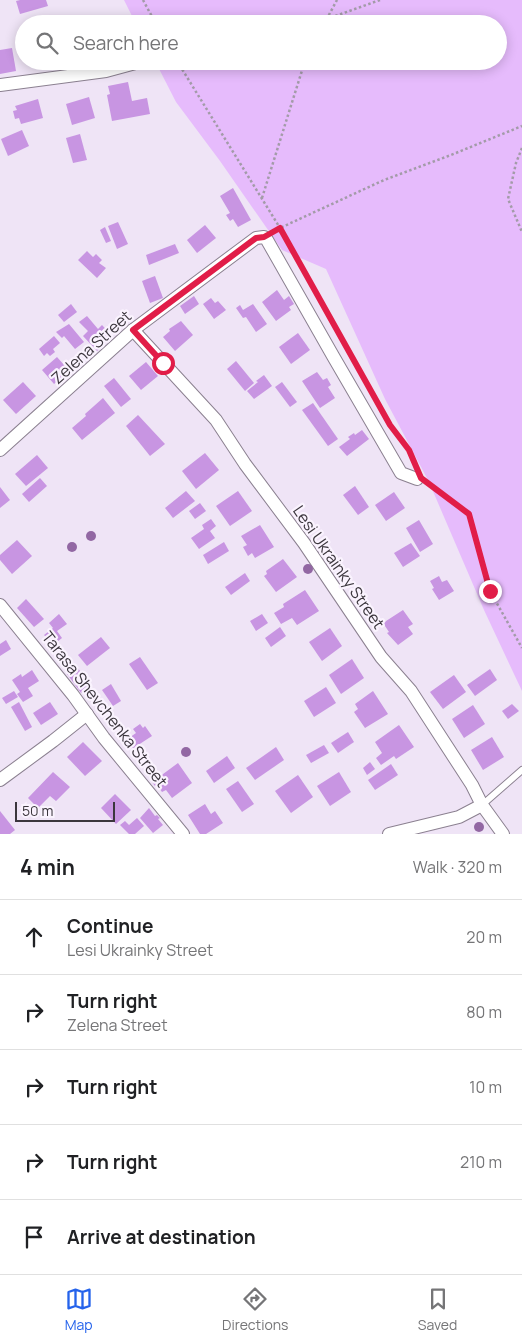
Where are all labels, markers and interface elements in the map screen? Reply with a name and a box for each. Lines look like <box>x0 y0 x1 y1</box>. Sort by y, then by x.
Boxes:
search box <box>15 15 507 70</box>
icon: search <box>33 29 61 57</box>
text: Search here <box>73 30 179 56</box>
street label: Zelena Street <box>46 305 136 389</box>
route start <box>152 352 175 375</box>
street label: Lesi Ukrainky Street <box>288 501 390 633</box>
route end <box>479 580 502 603</box>
street label: Tarasa Shevchenka Street <box>37 626 173 792</box>
scale bar <box>15 799 115 822</box>
text: 50 m <box>22 801 53 820</box>
text: 4 min <box>20 853 75 881</box>
text: Walk · 320 m <box>413 856 502 878</box>
text: Continue <box>67 913 153 939</box>
icon: ahead <box>20 923 48 951</box>
text: 20 m <box>466 926 502 948</box>
text: Lesi Ukrainky Street <box>67 939 213 961</box>
text: Turn right <box>67 988 157 1014</box>
icon: right <box>20 998 48 1026</box>
text: 80 m <box>466 1001 502 1023</box>
text: Zelena Street <box>67 1014 168 1036</box>
icon: right <box>20 1073 48 1101</box>
text: Turn right <box>67 1074 157 1100</box>
text: 10 m <box>469 1076 502 1098</box>
icon: right <box>20 1148 48 1176</box>
text: Turn right <box>67 1149 157 1175</box>
text: 210 m <box>460 1151 502 1173</box>
icon: arrive <box>20 1223 48 1251</box>
text: Arrive at destination <box>67 1224 256 1250</box>
tab: Map <box>65 1285 93 1334</box>
tab: Directions <box>222 1285 288 1334</box>
tab: Saved <box>418 1285 457 1334</box>

